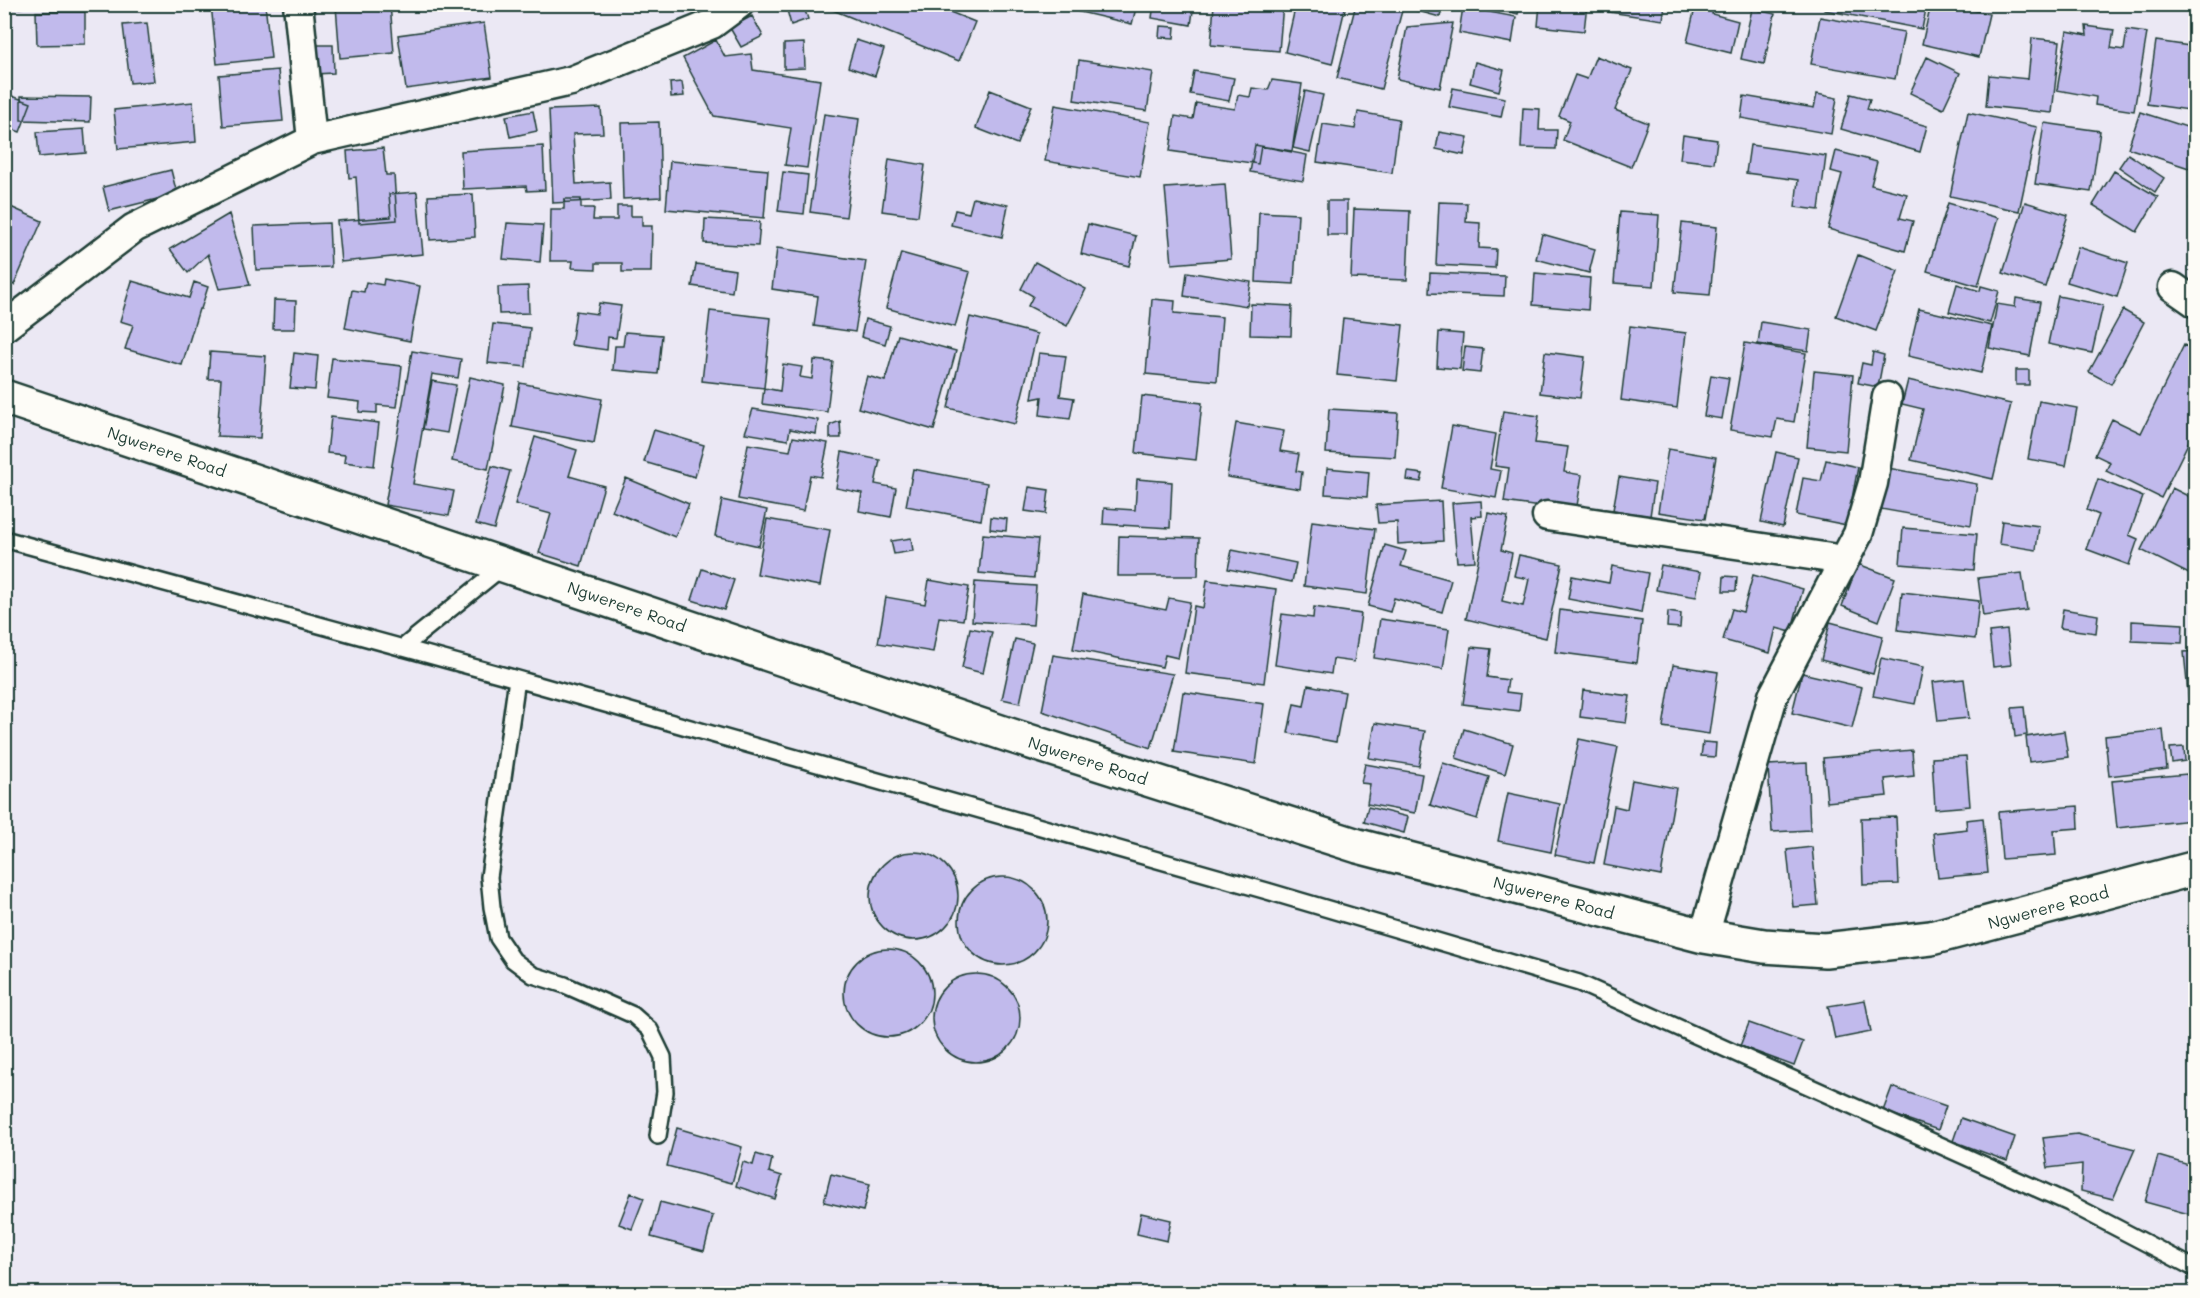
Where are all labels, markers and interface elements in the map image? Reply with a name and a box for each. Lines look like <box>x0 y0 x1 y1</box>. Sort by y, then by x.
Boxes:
street label: Ngwerere Road <box>105 421 229 481</box>
street label: Ngwerere Road <box>565 576 689 636</box>
street label: Ngwerere Road <box>1026 731 1150 789</box>
street label: Ngwerere Road <box>1491 871 1617 923</box>
street label: Ngwerere Road <box>1985 881 2111 933</box>

